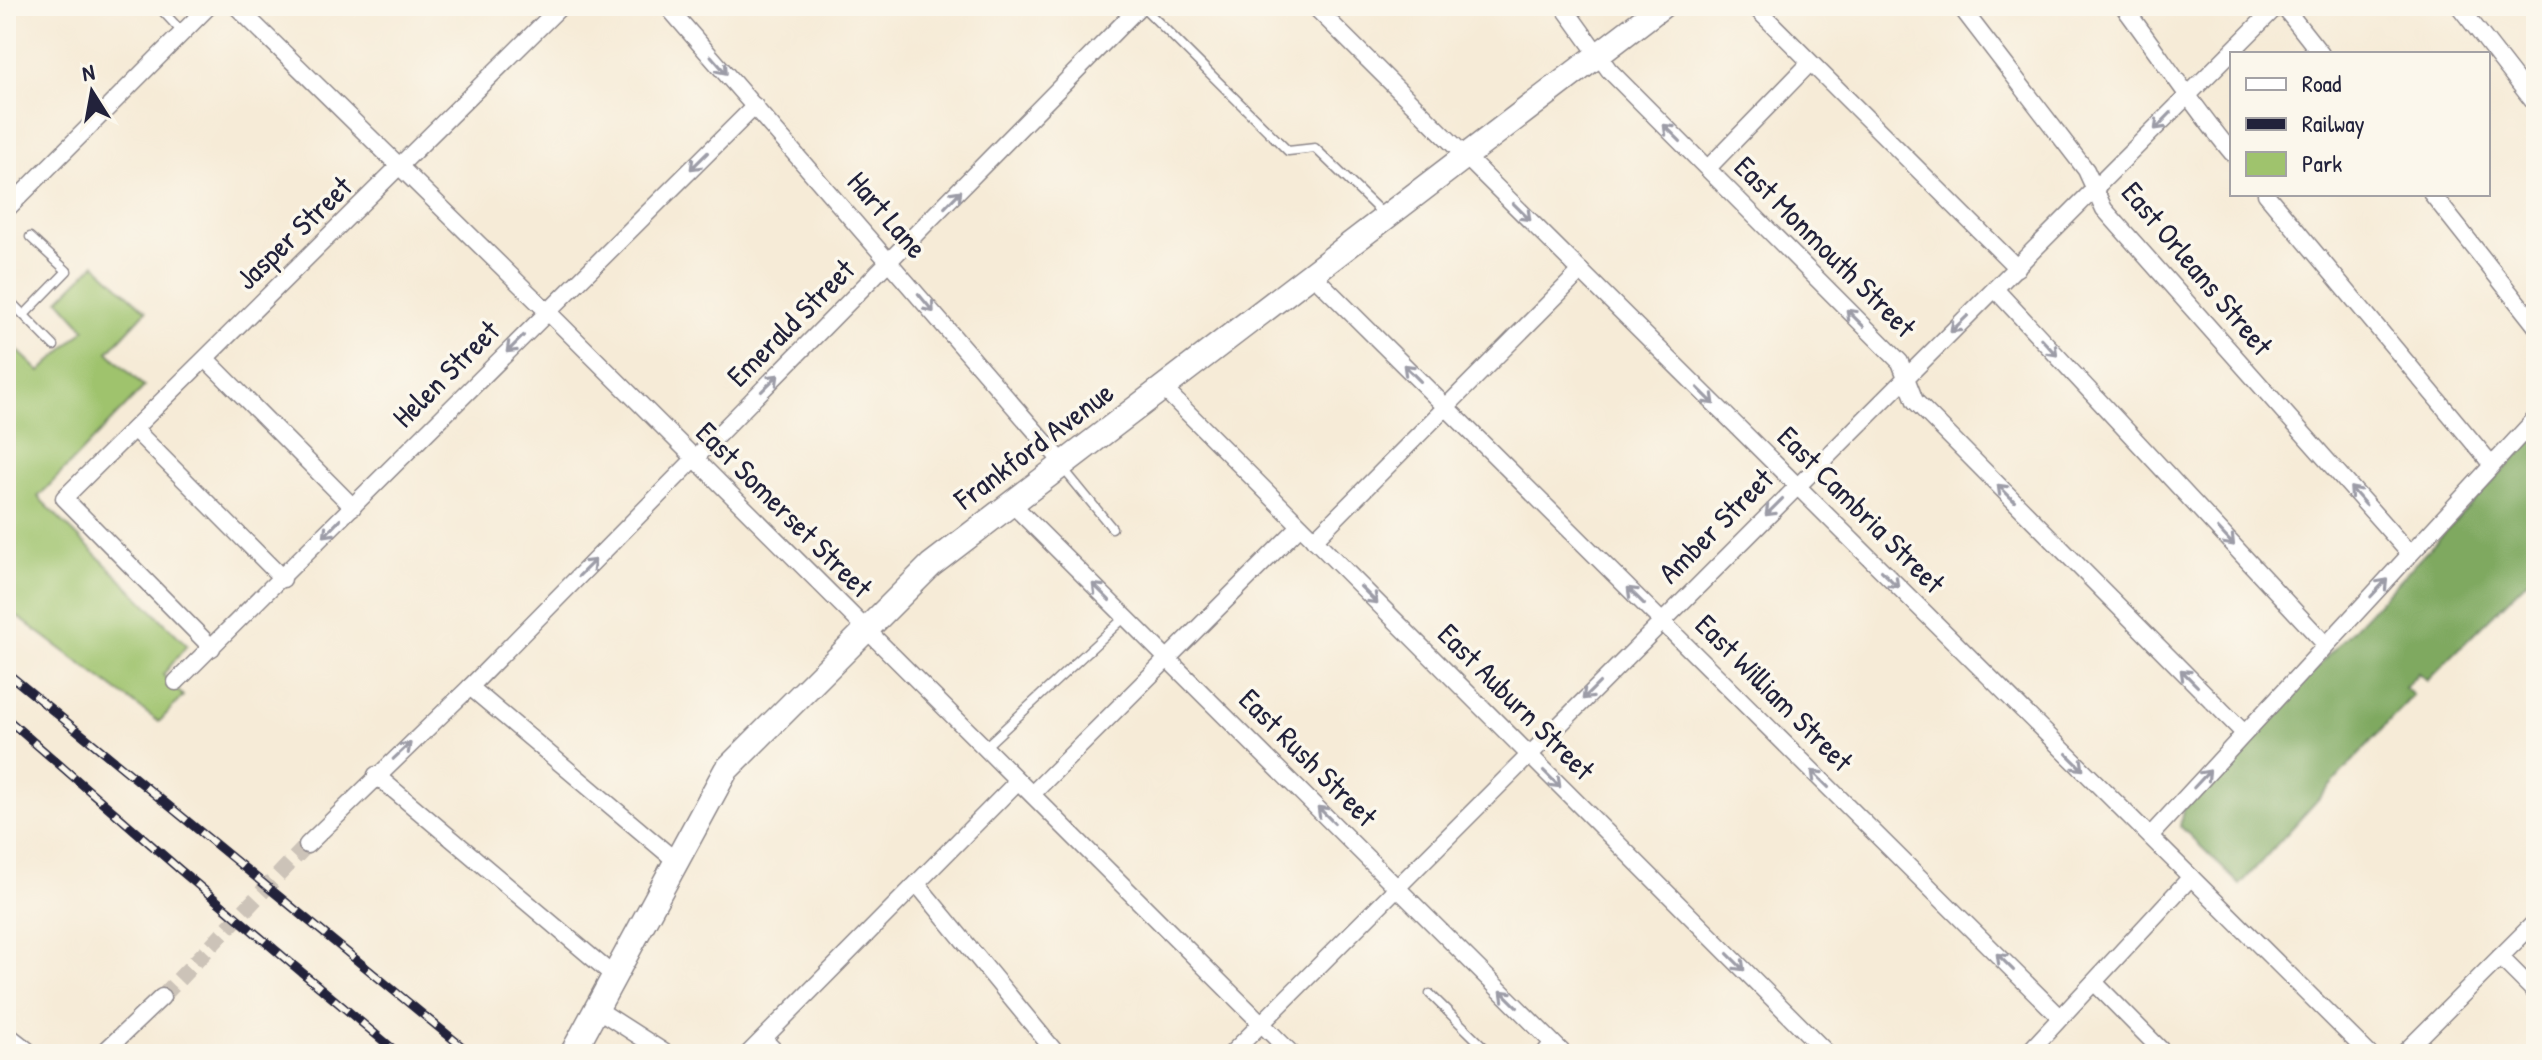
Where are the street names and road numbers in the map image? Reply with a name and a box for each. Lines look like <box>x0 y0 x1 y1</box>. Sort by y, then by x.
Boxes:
street label: East Monmouth Street <box>1726 147 1926 346</box>
street label: Hart Lane <box>839 162 937 266</box>
street label: Jasper Street <box>226 166 361 298</box>
street label: East Orleans Street <box>2113 173 2283 364</box>
street label: Emerald Street <box>718 249 863 395</box>
street label: Helen Street <box>383 311 508 436</box>
street label: Frankford Avenue <box>945 372 1121 519</box>
street label: East Somerset Street <box>688 412 882 607</box>
street label: East Cambria Street <box>1769 417 1955 602</box>
street label: Amber Street <box>1649 458 1782 592</box>
street label: East William Street <box>1687 605 1863 780</box>
street label: East Auburn Street <box>1430 614 1604 789</box>
street label: East Rush Street <box>1231 679 1387 836</box>

